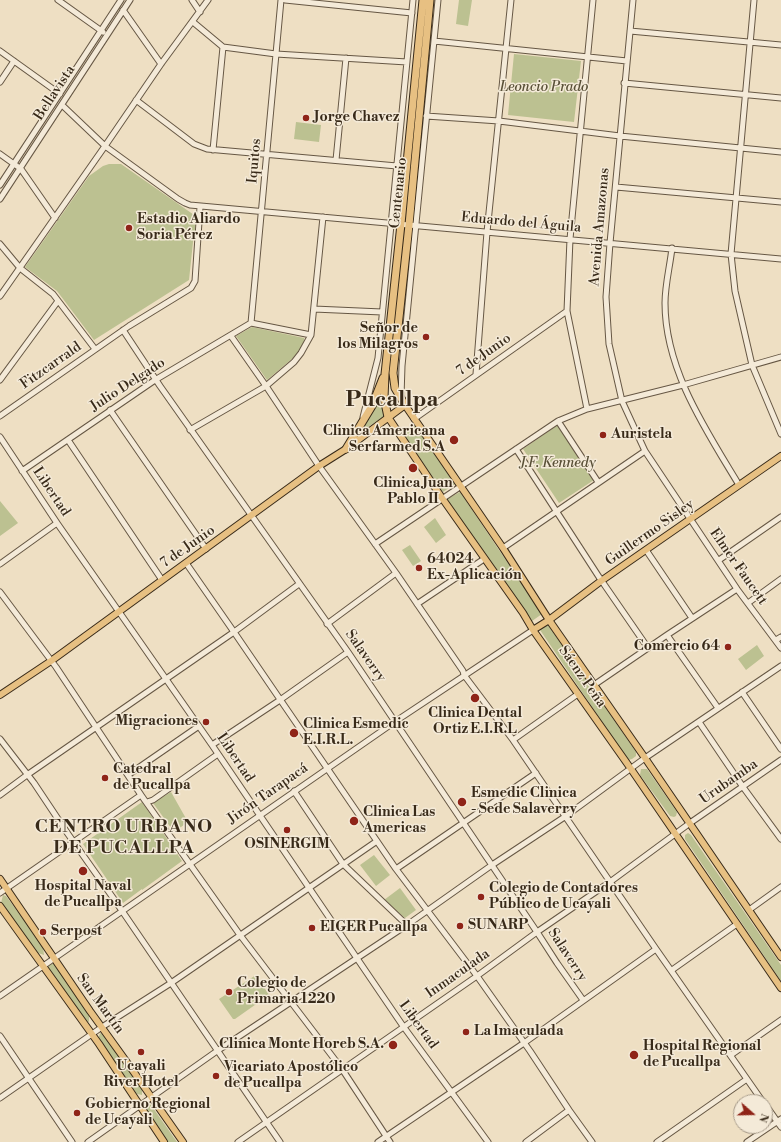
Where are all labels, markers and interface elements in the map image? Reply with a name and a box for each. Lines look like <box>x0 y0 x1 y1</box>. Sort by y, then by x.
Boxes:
street label: Bellavista <box>31 62 79 124</box>
park label: Leoncio Prado <box>500 80 588 96</box>
place label: Jorge Chavez <box>314 110 399 126</box>
marker: Jorge Chavez <box>301 113 311 123</box>
street label: Iquitos <box>245 138 265 184</box>
street label: Centenario <box>387 157 411 229</box>
street label: Avenida Amazonas <box>586 167 614 287</box>
street label: Eduardo del Águila <box>460 209 582 237</box>
place label: Estadio Aliardo Soria Pérez <box>137 212 240 244</box>
marker: Estadio Aliardo Soria Pérez <box>124 223 134 233</box>
place label: Señor de los Milagros <box>338 321 418 354</box>
street label: 7 de Junio <box>454 330 514 380</box>
marker: Señor de los Milagros <box>421 332 431 342</box>
street label: Fitzcarrald <box>17 339 85 393</box>
street label: Julio Delgado <box>87 355 169 415</box>
district label: Pucallpa <box>346 388 438 414</box>
place label: Clinica Americana Serfarmed S.A <box>323 424 445 456</box>
place label: Auristela <box>611 427 672 443</box>
marker: Auristela <box>598 430 608 440</box>
marker: Clinica Americana Serfarmed S.A <box>448 434 460 446</box>
park label: J.F. Kennedy <box>520 456 596 472</box>
marker: Clinica Juan Pablo II <box>407 462 419 474</box>
street label: Libertad <box>28 464 74 520</box>
place label: Clinica Juan Pablo II <box>373 476 453 508</box>
street label: Guillermo Sisley <box>602 496 698 570</box>
street label: 7 de Junio <box>158 522 218 572</box>
street label: Elmer Faucett <box>705 526 771 608</box>
place label: 64024 Ex-Aplicación <box>427 552 522 584</box>
marker: 64024 Ex-Aplicación <box>414 563 424 573</box>
street label: Salaverry <box>341 627 389 685</box>
place label: Comercio 64 <box>634 639 720 655</box>
marker: Comercio 64 <box>723 642 733 652</box>
street label: Sáenz Peña <box>555 643 609 711</box>
marker: Clinica Dental Ortiz E.I.R.L <box>469 692 481 704</box>
place label: Clinica Dental Ortiz E.I.R.L <box>428 706 522 738</box>
place label: Migraciones <box>115 714 198 730</box>
marker: Migraciones <box>201 717 211 727</box>
place label: Clinica Esmedic E.I.R.L. <box>303 717 409 750</box>
marker: Clinica Esmedic E.I.R.L. <box>288 727 300 739</box>
street label: Libertad <box>212 730 258 786</box>
street label: Urubamba <box>697 756 761 808</box>
street label: Jirón Tarapacá <box>224 760 312 828</box>
place label: Catedral de Pucallpa <box>113 762 191 794</box>
marker: Catedral de Pucallpa <box>100 773 110 783</box>
place label: Esmedic Clinica - Sede Salaverry <box>471 786 577 818</box>
marker: Esmedic Clinica - Sede Salaverry <box>456 796 468 808</box>
place label: Clinica Las Americas <box>363 805 435 838</box>
marker: Clinica Las Americas <box>348 815 360 827</box>
district label: CENTRO URBANO DE PUCALLPA <box>35 817 213 860</box>
marker: OSINERGIM <box>282 825 292 835</box>
place label: OSINERGIM <box>244 837 330 853</box>
marker: Hospital Naval de Pucallpa <box>77 865 89 877</box>
place label: Hospital Naval de Pucallpa <box>35 879 131 912</box>
place label: Colegio de Contadores Público de Ucayali <box>489 881 638 914</box>
marker: Colegio de Contadores Público de Ucayali <box>476 892 486 902</box>
place label: SUNARP <box>468 918 528 934</box>
place label: EIGER Pucallpa <box>320 920 428 936</box>
marker: SUNARP <box>455 921 465 931</box>
marker: EIGER Pucallpa <box>307 923 317 933</box>
place label: Serpost <box>51 924 102 940</box>
street label: Salaverry <box>544 925 590 985</box>
marker: Serpost <box>38 927 48 937</box>
street label: Inmaculada <box>423 946 493 1002</box>
street label: San Martín <box>73 971 127 1037</box>
place label: Colegio de Primaria 1220 <box>237 976 335 1008</box>
marker: Colegio de Primaria 1220 <box>224 987 234 997</box>
street label: Libertad <box>395 998 441 1052</box>
place label: La Imaculada <box>474 1024 564 1040</box>
marker: La Imaculada <box>461 1027 471 1037</box>
place label: Clinica Monte Horeb S.A. <box>219 1037 384 1053</box>
marker: Clinica Monte Horeb S.A. <box>387 1039 399 1051</box>
place label: Hospital Regional de Pucallpa <box>643 1039 761 1072</box>
marker: Ucayali River Hotel <box>136 1047 146 1057</box>
marker: Hospital Regional de Pucallpa <box>628 1049 640 1061</box>
place label: Ucayali River Hotel <box>103 1059 179 1092</box>
place label: Vicariato Apostólico de Pucallpa <box>224 1060 358 1092</box>
marker: Vicariato Apostólico de Pucallpa <box>211 1071 221 1081</box>
north arrow <box>733 1094 773 1134</box>
place label: Gobierno Regional de Ucayali <box>85 1097 210 1130</box>
marker: Gobierno Regional de Ucayali <box>72 1108 82 1118</box>
text: N <box>755 1111 771 1124</box>

